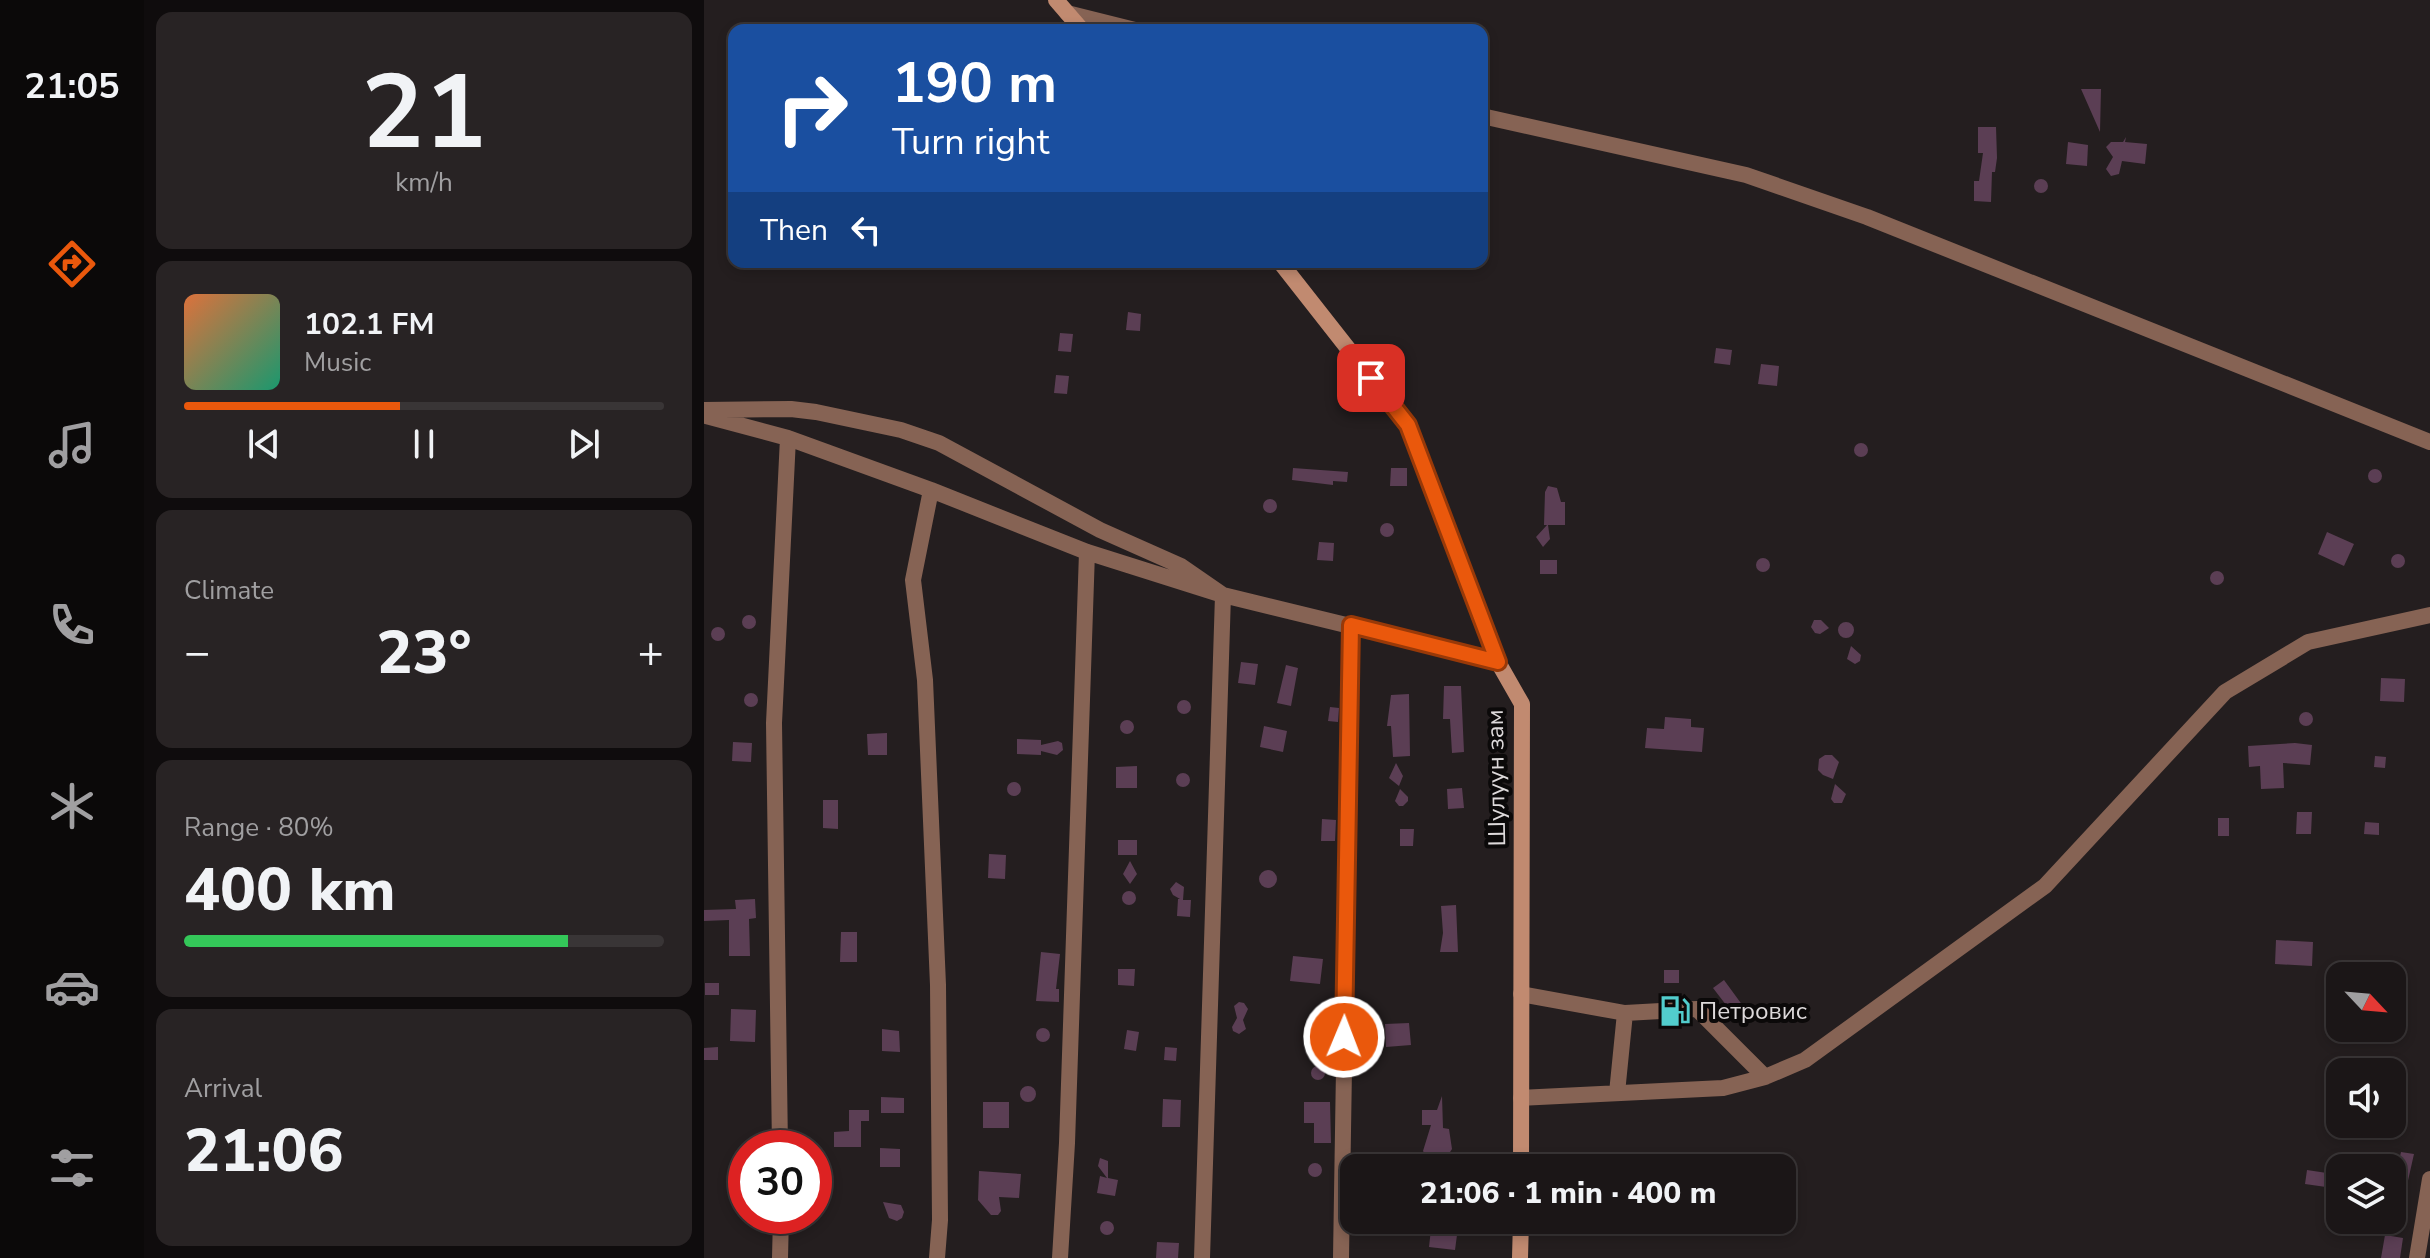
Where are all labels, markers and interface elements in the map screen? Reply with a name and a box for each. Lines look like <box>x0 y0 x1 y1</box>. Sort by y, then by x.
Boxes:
text: 21 <box>362 42 486 184</box>
text: 190 m <box>892 45 1057 122</box>
icon: right <box>760 56 864 160</box>
text: 21:05 <box>24 62 120 111</box>
text: Turn right <box>892 118 1049 167</box>
text: km/h <box>395 165 453 200</box>
icon: left <box>844 208 888 252</box>
text: Then <box>760 210 828 251</box>
icon: directions <box>44 236 100 292</box>
text: 102.1 FM <box>304 304 434 345</box>
pin <box>1337 344 1405 412</box>
text: Music <box>304 345 371 380</box>
icon: arrive <box>1349 356 1393 400</box>
icon: music <box>44 417 100 473</box>
icon: previous <box>242 422 286 466</box>
icon: pause <box>402 422 446 466</box>
icon: next <box>562 422 606 466</box>
text: Climate <box>184 573 274 608</box>
icon: phone <box>44 597 100 653</box>
text: 23° <box>376 612 472 694</box>
text: − <box>184 623 210 683</box>
text: + <box>638 623 664 683</box>
street label: Шулуун зам <box>1479 709 1513 847</box>
icon: climate <box>44 778 100 834</box>
text: Range · 80% <box>184 810 334 845</box>
text: 400 km <box>184 849 396 931</box>
icon: car <box>44 959 100 1015</box>
north arrow <box>2326 962 2406 1042</box>
map controls <box>2326 962 2406 1234</box>
fuel station icon: Петровис <box>1658 994 1692 1028</box>
position arrow <box>1302 995 1386 1079</box>
place label: Петровис <box>1699 995 1807 1027</box>
button: sound <box>2326 1058 2406 1138</box>
text: Arrival <box>184 1071 262 1106</box>
text: 21:06 <box>184 1110 344 1192</box>
speed limit sign: 30 <box>728 1130 832 1234</box>
icon: filters <box>44 1140 100 1196</box>
button: layers <box>2326 1154 2406 1234</box>
text: 21:06 · 1 min · 400 m <box>1420 1173 1716 1214</box>

